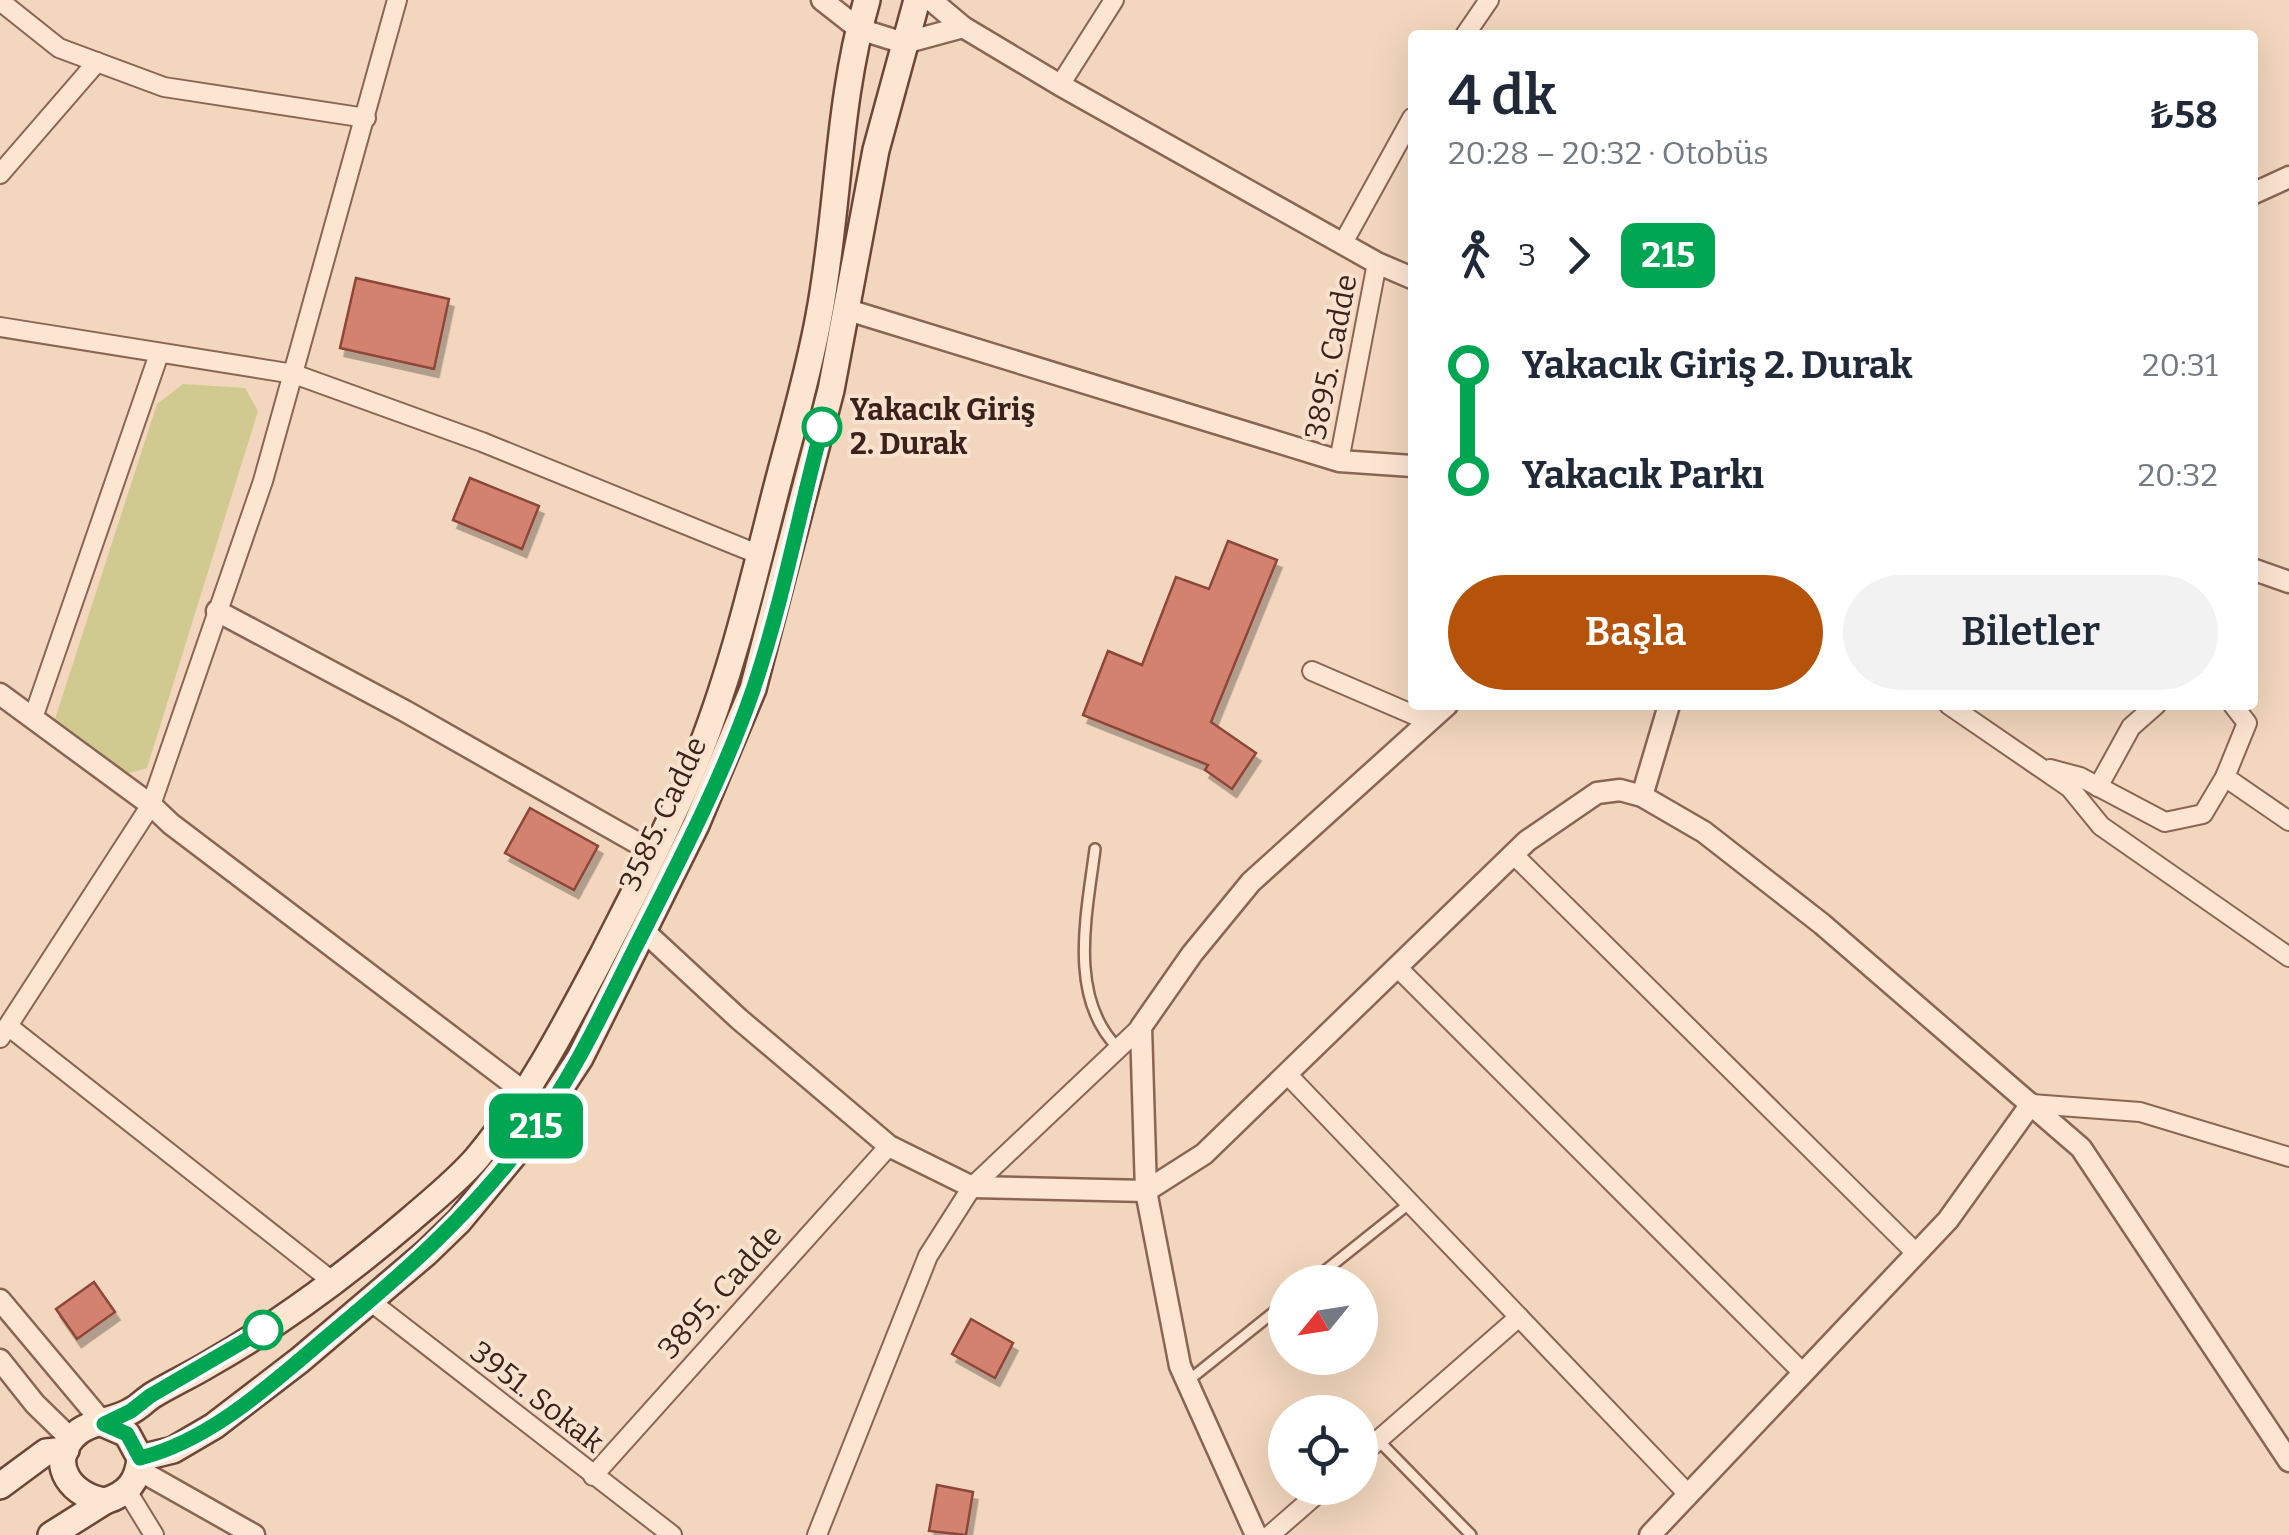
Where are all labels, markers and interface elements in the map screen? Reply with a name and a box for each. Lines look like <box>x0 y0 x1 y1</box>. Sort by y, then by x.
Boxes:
text: 4 dk <box>1448 63 1557 129</box>
text: ₺58 <box>2149 92 2218 138</box>
text: 20:28 – 20:32 · Otobüs <box>1448 134 1769 172</box>
icon: walk <box>1448 228 1503 283</box>
icon: forward <box>1551 228 1606 283</box>
text: 215 <box>1641 234 1695 276</box>
text: 3 <box>1518 236 1536 274</box>
street label: 3895. Cadde <box>1297 271 1365 443</box>
text: Yakacık Giriş 2. Durak <box>1522 342 1913 388</box>
text: 20:31 <box>2142 346 2218 384</box>
place label: Yakacık Giriş 2. Durak <box>850 392 1036 462</box>
marker: Yakacık Giriş 2. Durak <box>803 408 841 446</box>
text: Yakacık Parkı <box>1522 452 1764 498</box>
text: 20:32 <box>2138 456 2218 494</box>
button: Başla <box>1448 575 1823 690</box>
button: Biletler <box>1843 575 2218 690</box>
street label: 3585. Cadde <box>612 731 714 897</box>
line badge: 215 <box>478 1094 594 1158</box>
text: 215 <box>509 1105 563 1147</box>
street label: 3895. Cadde <box>651 1218 789 1366</box>
north arrow <box>1268 1265 1378 1375</box>
map controls <box>1268 1265 1378 1505</box>
unlabelled marker <box>244 1311 282 1349</box>
street label: 3951. Sokak <box>463 1334 611 1460</box>
button: locate <box>1268 1395 1378 1505</box>

